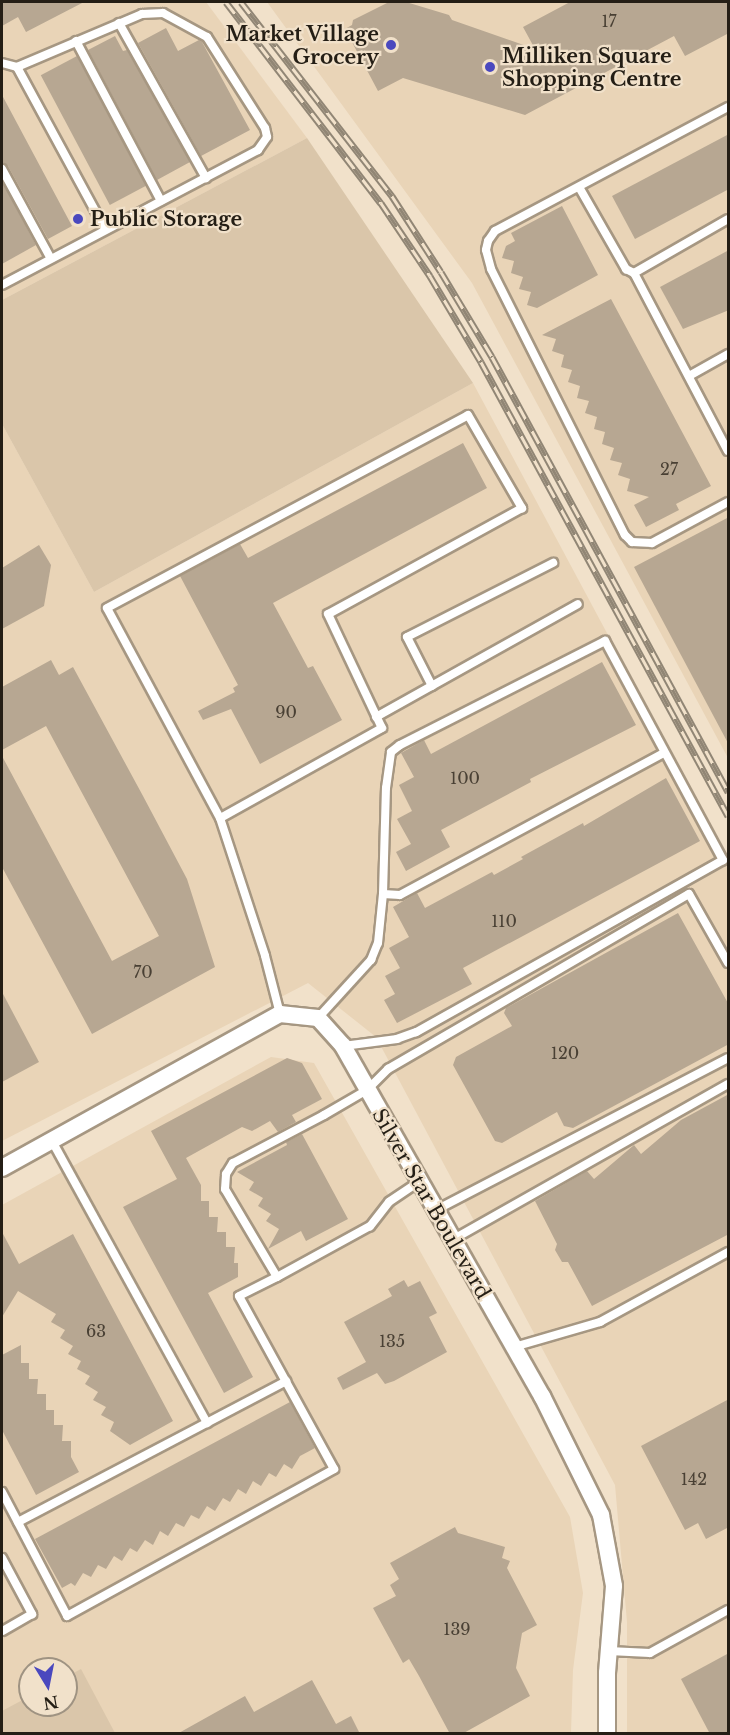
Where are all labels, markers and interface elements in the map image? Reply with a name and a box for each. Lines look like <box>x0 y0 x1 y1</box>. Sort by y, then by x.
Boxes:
house number: 17 <box>601 11 617 31</box>
place label: Market Village Grocery <box>225 22 379 69</box>
marker: Market Village Grocery <box>384 38 398 52</box>
place label: Milliken Square Shopping Centre <box>502 44 682 91</box>
marker: Milliken Square Shopping Centre <box>483 60 497 74</box>
place label: Public Storage <box>90 207 242 231</box>
marker: Public Storage <box>71 212 85 226</box>
house number: 27 <box>660 459 678 479</box>
house number: 90 <box>275 702 297 722</box>
house number: 100 <box>450 768 480 788</box>
house number: 110 <box>491 911 517 931</box>
house number: 70 <box>133 962 153 982</box>
house number: 120 <box>551 1043 579 1063</box>
street label: Silver Star Boulevard <box>366 1104 496 1304</box>
house number: 63 <box>86 1321 106 1341</box>
house number: 135 <box>379 1331 405 1351</box>
house number: 142 <box>681 1469 707 1489</box>
house number: 139 <box>443 1619 471 1639</box>
north arrow <box>18 1657 78 1717</box>
text: N <box>42 1692 60 1714</box>

